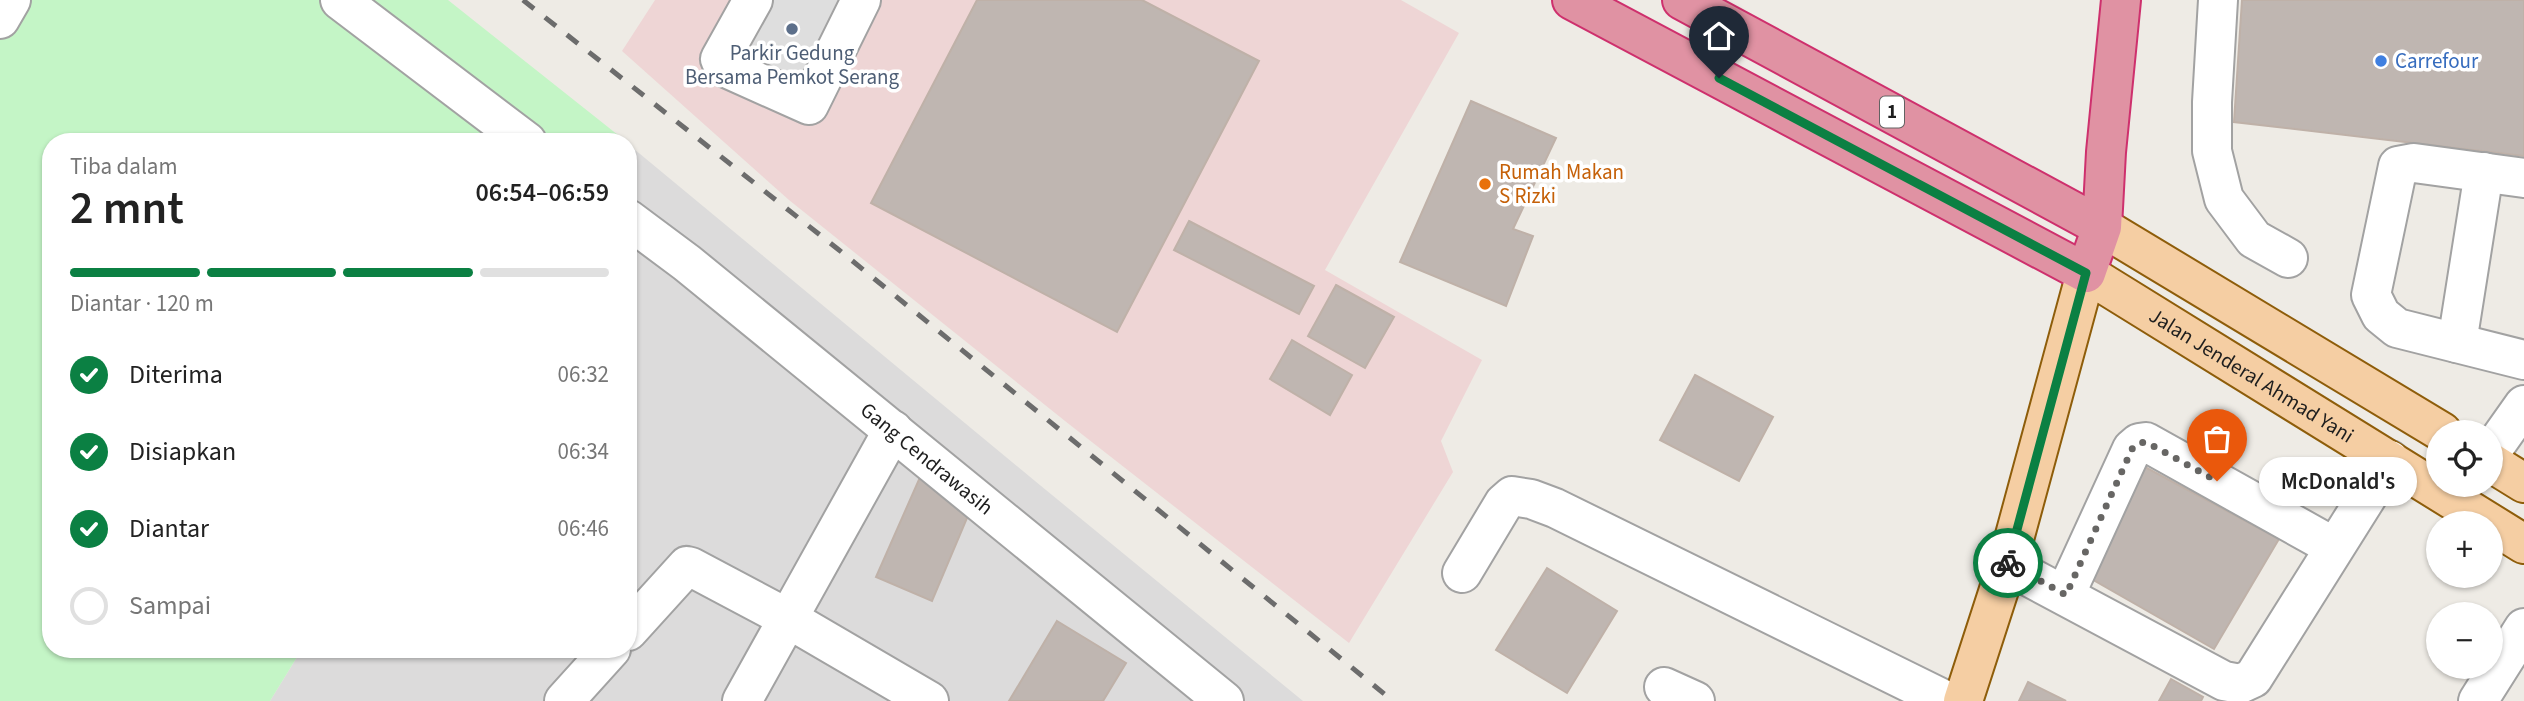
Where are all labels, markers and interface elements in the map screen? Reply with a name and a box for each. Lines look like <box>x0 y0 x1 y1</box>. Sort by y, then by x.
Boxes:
pin <box>1689 6 1749 78</box>
icon: home <box>1700 17 1738 55</box>
marker: Parkir Gedung Bersama Pemkot Serang <box>784 21 800 37</box>
place label: Parkir Gedung Bersama Pemkot Serang <box>685 38 899 92</box>
place label: Carrefour <box>2395 46 2479 76</box>
marker: Carrefour <box>2373 53 2389 69</box>
road number: 1 <box>1880 96 1904 128</box>
text: Tiba dalam <box>70 150 177 183</box>
place label: Rumah Makan S Rizki <box>1499 157 1624 211</box>
text: 06:54–06:59 <box>476 174 609 211</box>
text: 2 mnt <box>70 176 184 241</box>
marker: Rumah Makan S Rizki <box>1477 176 1493 192</box>
text: Diantar · 120 m <box>70 287 214 320</box>
street label: Jalan Jenderal Ahmad Yani <box>2143 301 2360 450</box>
icon: check <box>70 356 108 394</box>
text: Diterima <box>129 356 223 393</box>
text: 06:32 <box>558 358 609 391</box>
street label: Gang Cendrawasih <box>854 395 1000 522</box>
pin <box>2187 409 2247 481</box>
icon: bag <box>2198 420 2236 458</box>
map controls <box>2426 420 2503 679</box>
button: locate <box>2426 420 2503 497</box>
icon: check <box>70 433 108 471</box>
text: Disiapkan <box>129 433 236 470</box>
text: 06:34 <box>558 435 609 468</box>
callout: McDonald's <box>2259 456 2416 505</box>
text: McDonald's <box>2281 465 2395 498</box>
icon: check <box>70 510 108 548</box>
text: Diantar <box>129 510 209 547</box>
button: + <box>2426 511 2503 588</box>
text: 06:46 <box>558 512 609 545</box>
courier <box>1973 528 2043 598</box>
icon: bike <box>1989 544 2027 582</box>
text: Sampai <box>129 587 211 624</box>
button: − <box>2426 602 2503 679</box>

